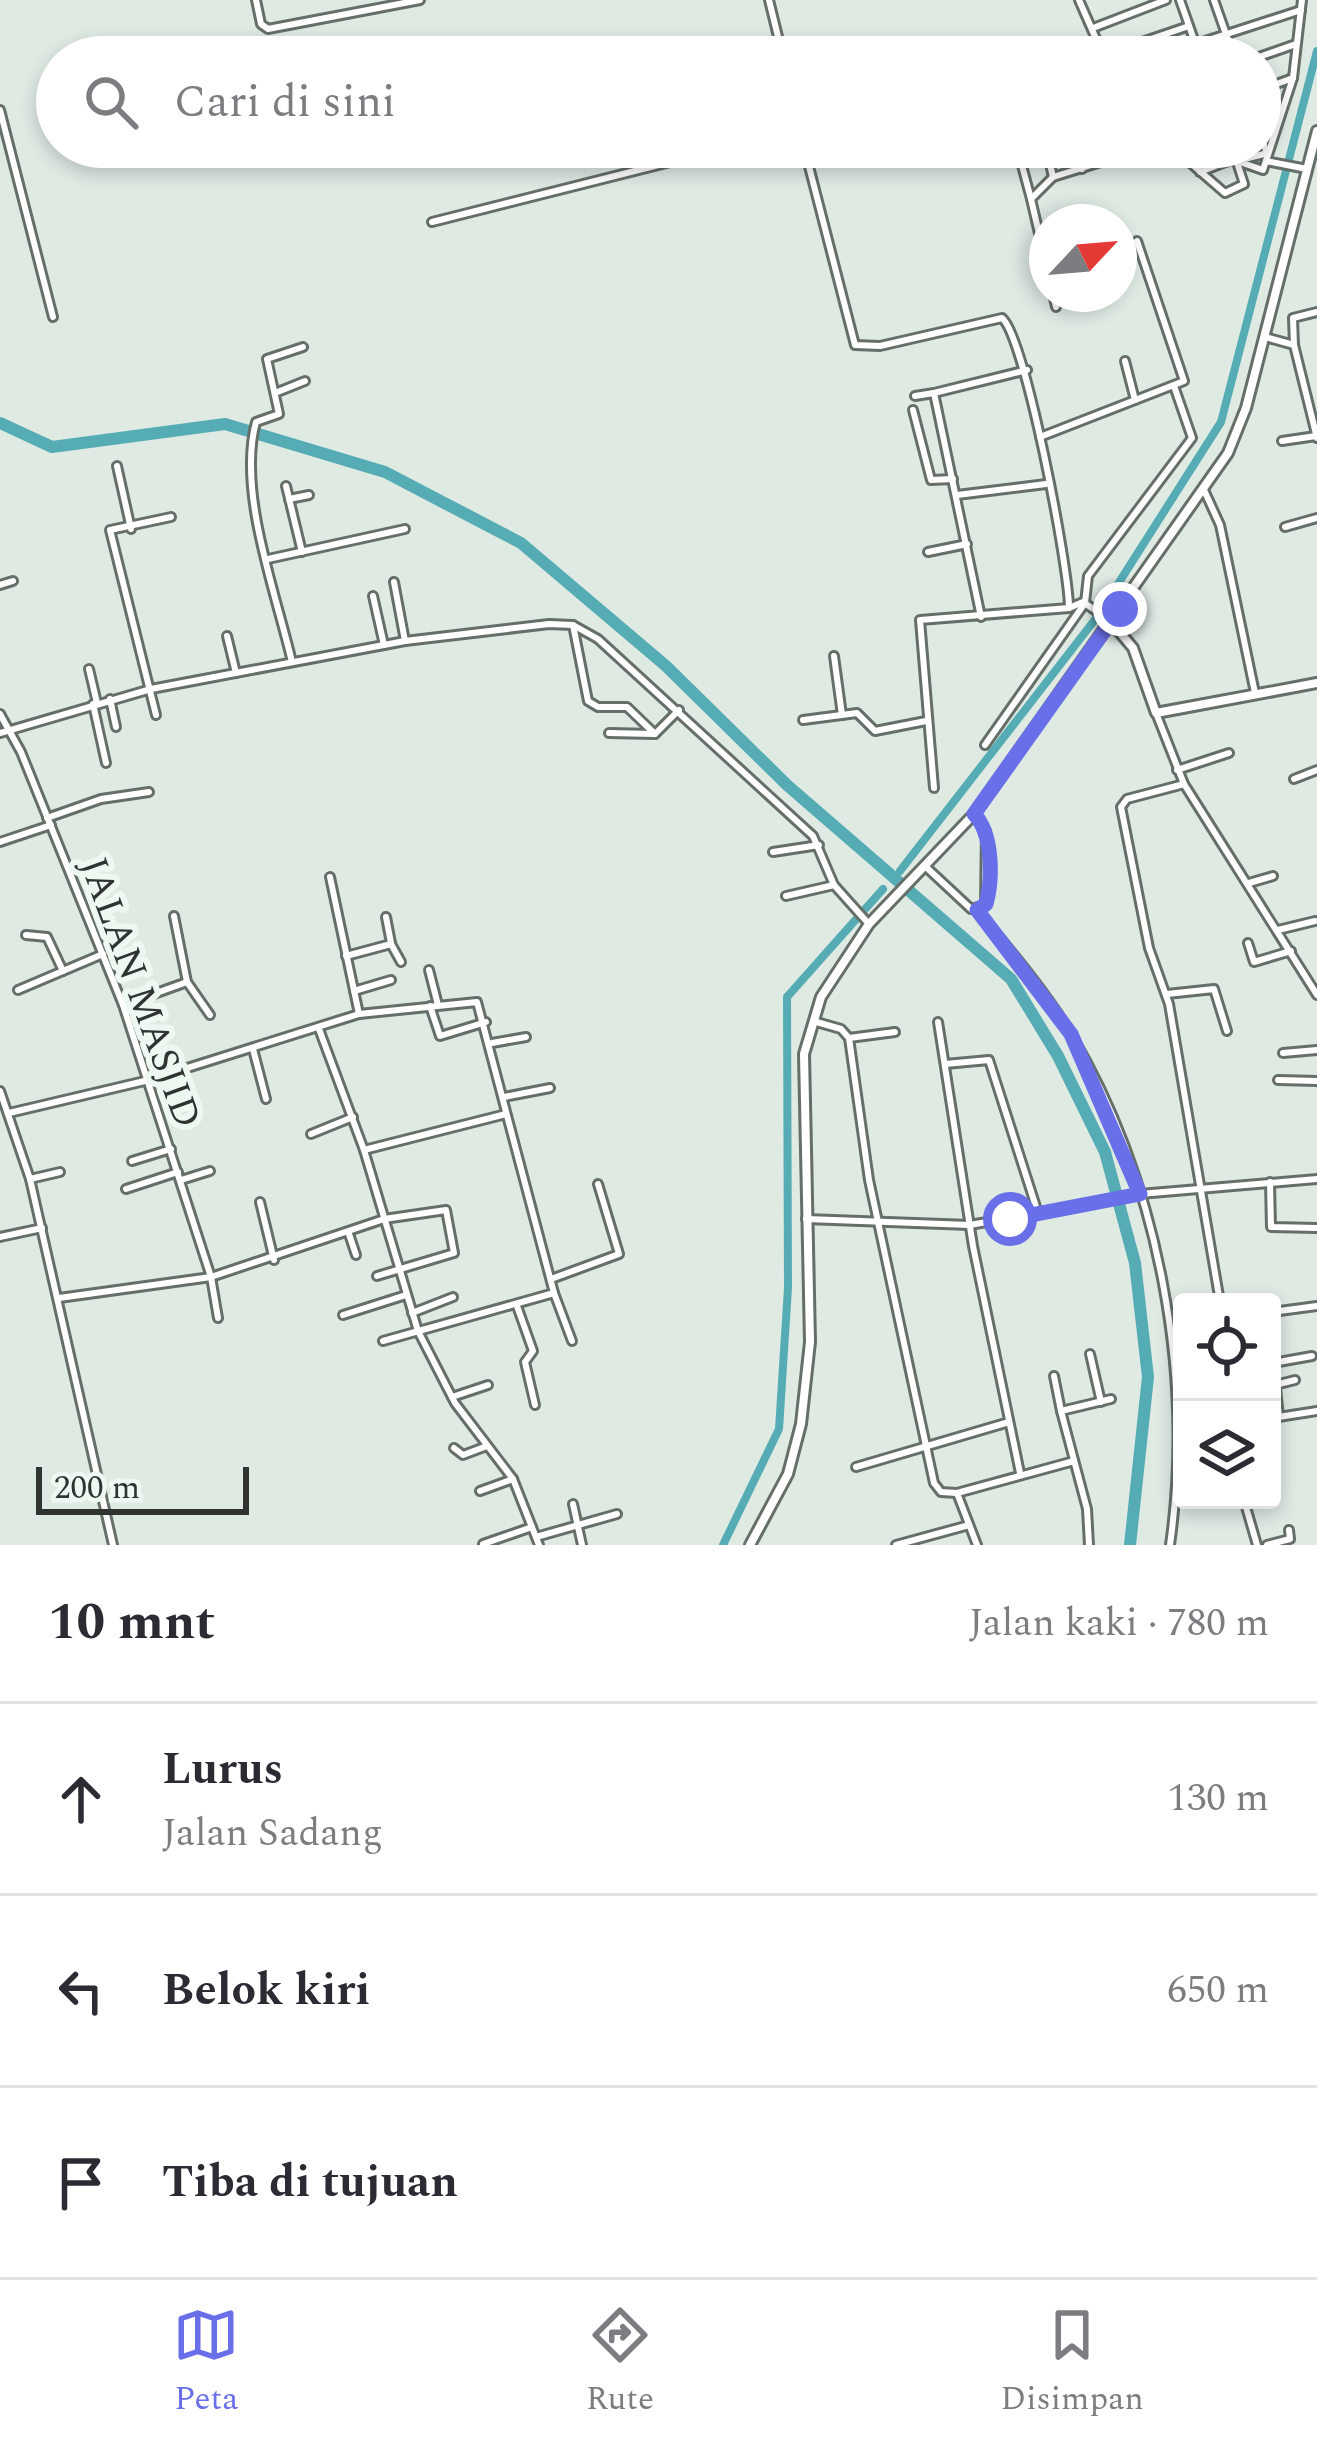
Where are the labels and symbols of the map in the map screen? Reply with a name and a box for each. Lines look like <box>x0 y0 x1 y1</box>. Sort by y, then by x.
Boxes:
north arrow <box>1029 204 1137 312</box>
route end <box>1093 582 1147 636</box>
street label: JALAN MASJID <box>63 849 216 1137</box>
route start <box>983 1192 1037 1246</box>
scale bar <box>36 1461 249 1514</box>

